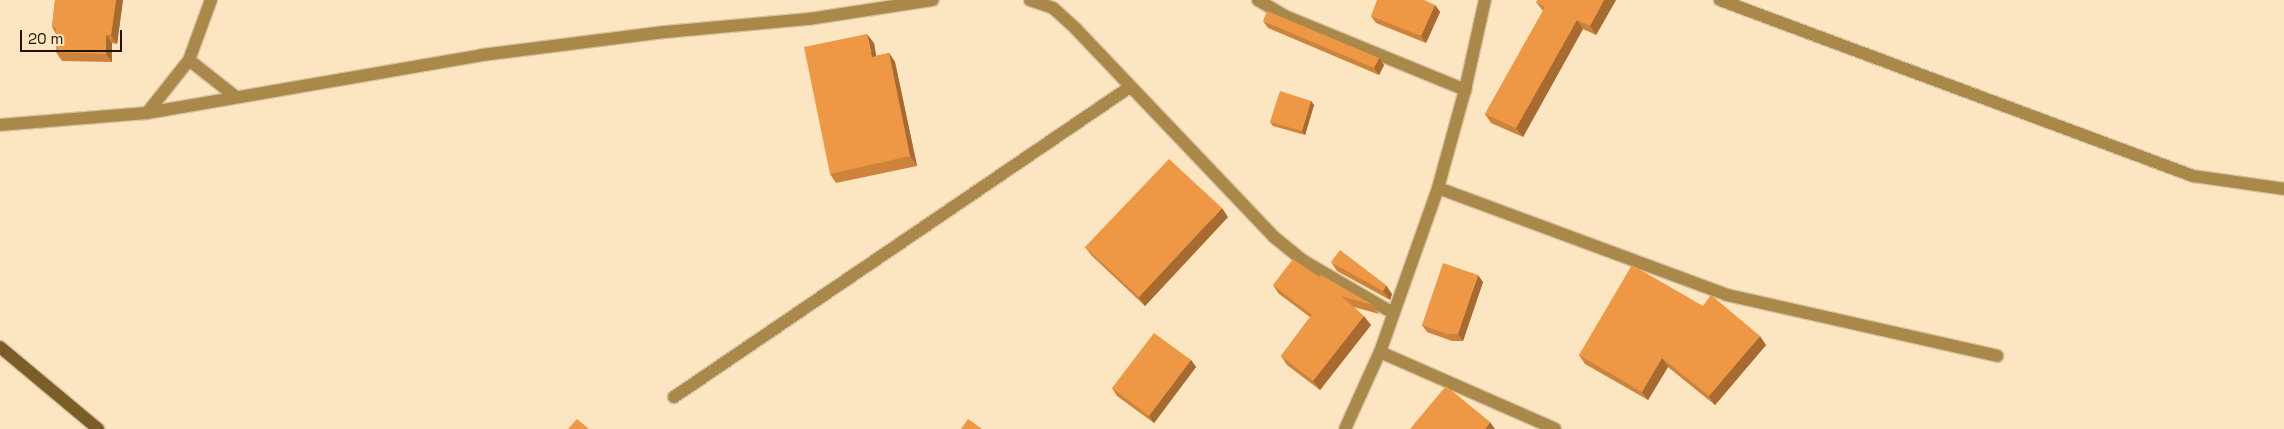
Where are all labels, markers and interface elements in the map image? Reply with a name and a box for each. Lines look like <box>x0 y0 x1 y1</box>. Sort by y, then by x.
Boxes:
scale bar <box>22 20 125 52</box>
text: 20 m <box>28 29 63 48</box>

